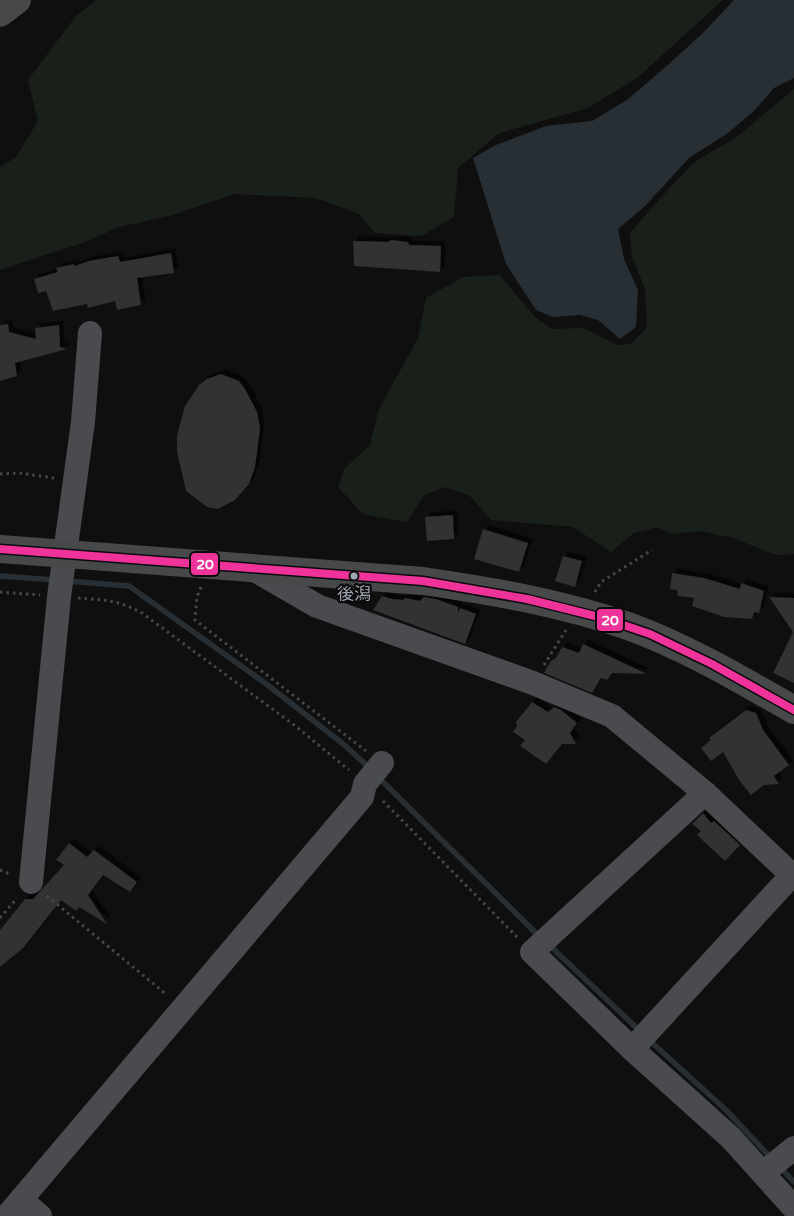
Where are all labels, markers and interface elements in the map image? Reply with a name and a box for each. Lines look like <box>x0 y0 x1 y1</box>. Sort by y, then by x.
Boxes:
line badge: 20 <box>190 552 219 576</box>
text: 20 <box>196 556 214 573</box>
marker: 後潟 <box>349 571 359 581</box>
place label: 後潟 <box>337 584 371 605</box>
line badge: 20 <box>596 608 624 632</box>
text: 20 <box>601 612 619 629</box>

